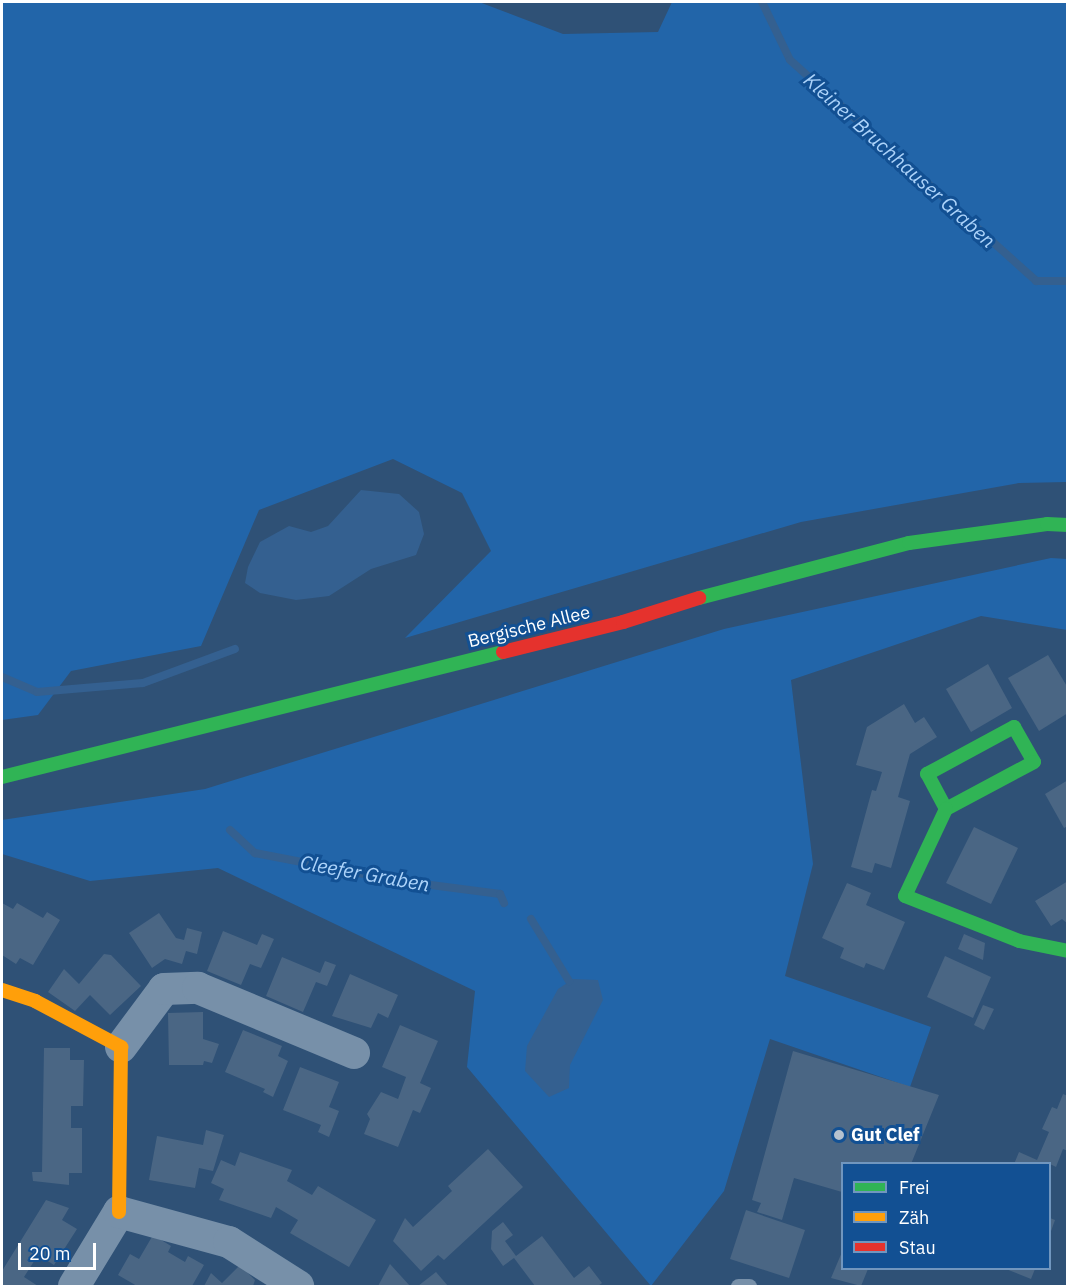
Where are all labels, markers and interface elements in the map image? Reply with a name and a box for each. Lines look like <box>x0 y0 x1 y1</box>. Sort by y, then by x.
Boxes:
water label: Kleiner Bruchhauser Graben <box>799 68 1001 252</box>
street label: Bergische Allee <box>466 601 592 653</box>
water label: Cleefer Graben <box>298 850 432 896</box>
place label: Gut Clef <box>851 1124 920 1146</box>
marker: Gut Clef <box>832 1128 846 1142</box>
legend <box>841 1162 1051 1270</box>
text: Frei <box>899 1176 930 1199</box>
text: Zäh <box>899 1206 929 1229</box>
scale bar <box>21 1231 99 1269</box>
text: Stau <box>899 1236 936 1259</box>
text: 20 m <box>29 1242 71 1265</box>

